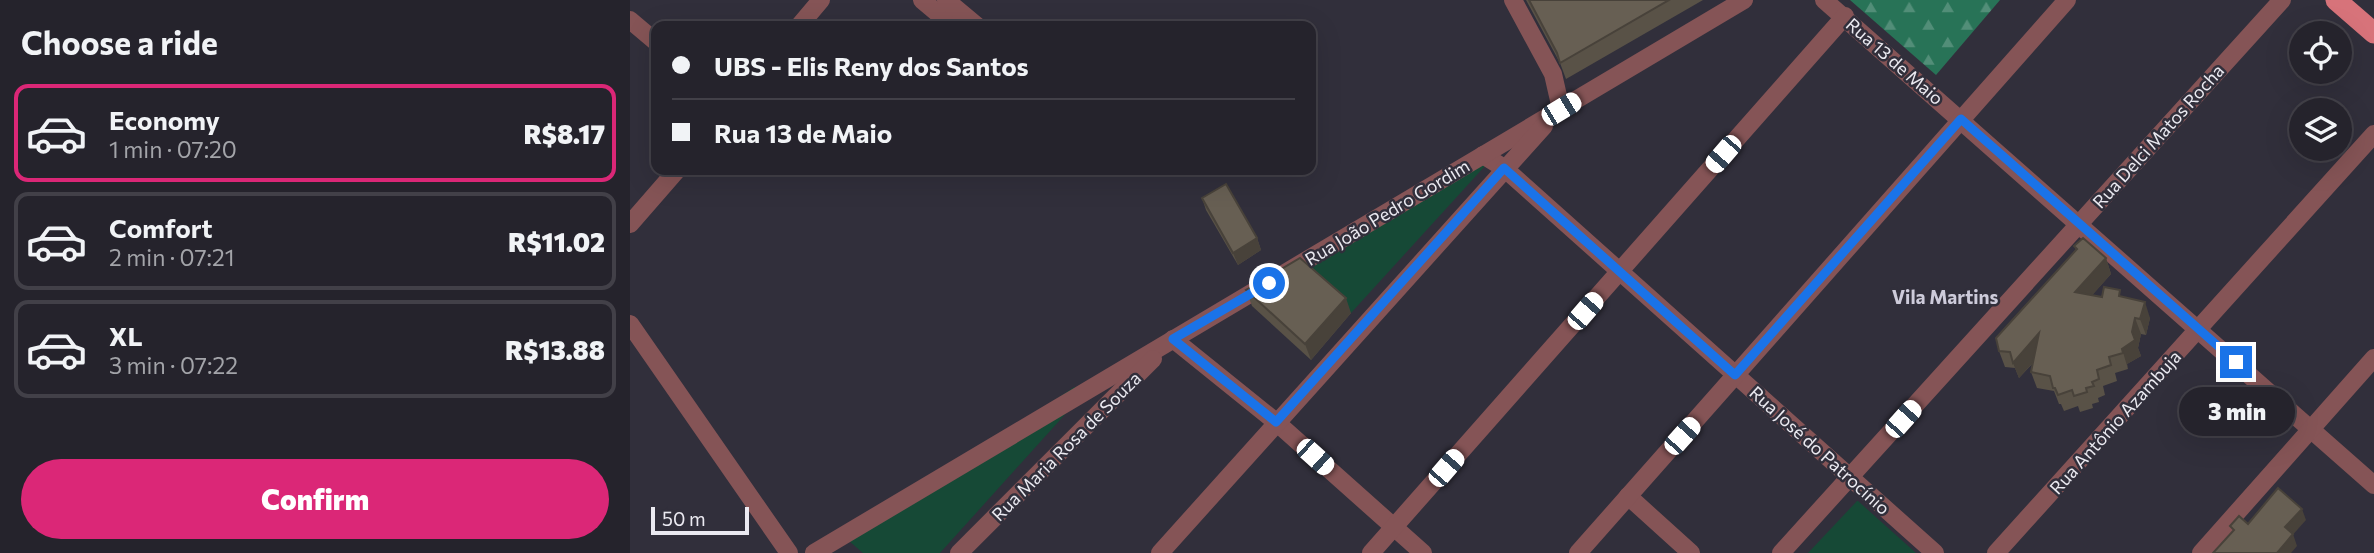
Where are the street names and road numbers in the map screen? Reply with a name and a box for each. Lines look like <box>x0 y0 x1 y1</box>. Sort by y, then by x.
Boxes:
street label: Rua 13 de Maio <box>1842 13 1948 109</box>
street label: Rua Delci Matos Rocha <box>2088 60 2228 212</box>
street label: Rua João Pedro Gordim <box>1301 154 1473 270</box>
street label: Rua Antônio Azambuja <box>2045 346 2185 498</box>
street label: Rua Maria Rosa de Souza <box>987 367 1145 525</box>
street label: Rua José do Patrocínio <box>1745 381 1895 519</box>

